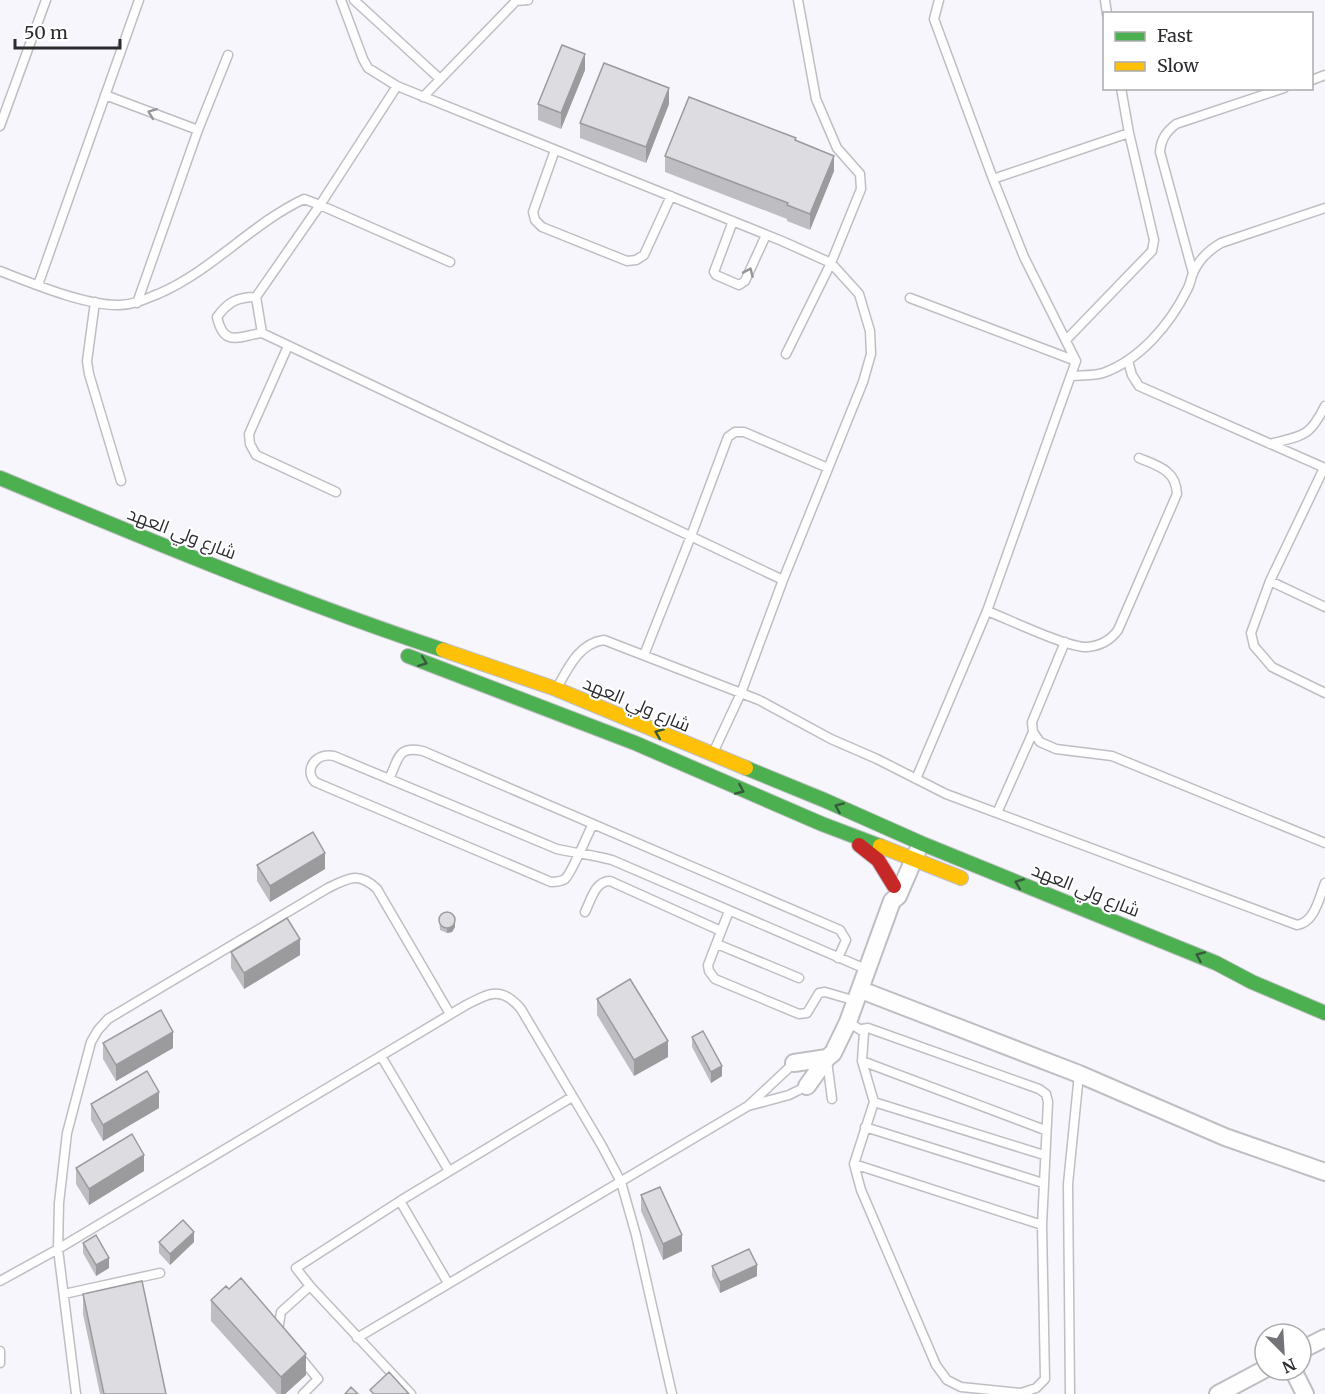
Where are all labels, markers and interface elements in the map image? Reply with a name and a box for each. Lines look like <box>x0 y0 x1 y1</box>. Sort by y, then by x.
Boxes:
scale bar <box>15 12 120 50</box>
legend <box>1103 12 1313 90</box>
text: 50 m <box>24 21 68 44</box>
text: Fast <box>1157 24 1193 47</box>
text: Slow <box>1157 54 1200 77</box>
one-way arrow <box>147 108 158 120</box>
one-way arrow <box>742 267 754 278</box>
street label: شارع ولي العهد <box>123 502 239 567</box>
one-way arrow <box>417 654 428 667</box>
street label: شارع ولي العهد <box>579 671 694 740</box>
one-way arrow <box>654 728 665 740</box>
one-way arrow <box>734 783 745 795</box>
one-way arrow <box>835 802 846 814</box>
street label: شارع ولي العهد <box>1028 858 1143 925</box>
one-way arrow <box>1014 877 1025 890</box>
one-way arrow <box>1195 951 1206 963</box>
north arrow <box>1253 1322 1313 1382</box>
text: N <box>1279 1354 1299 1378</box>

